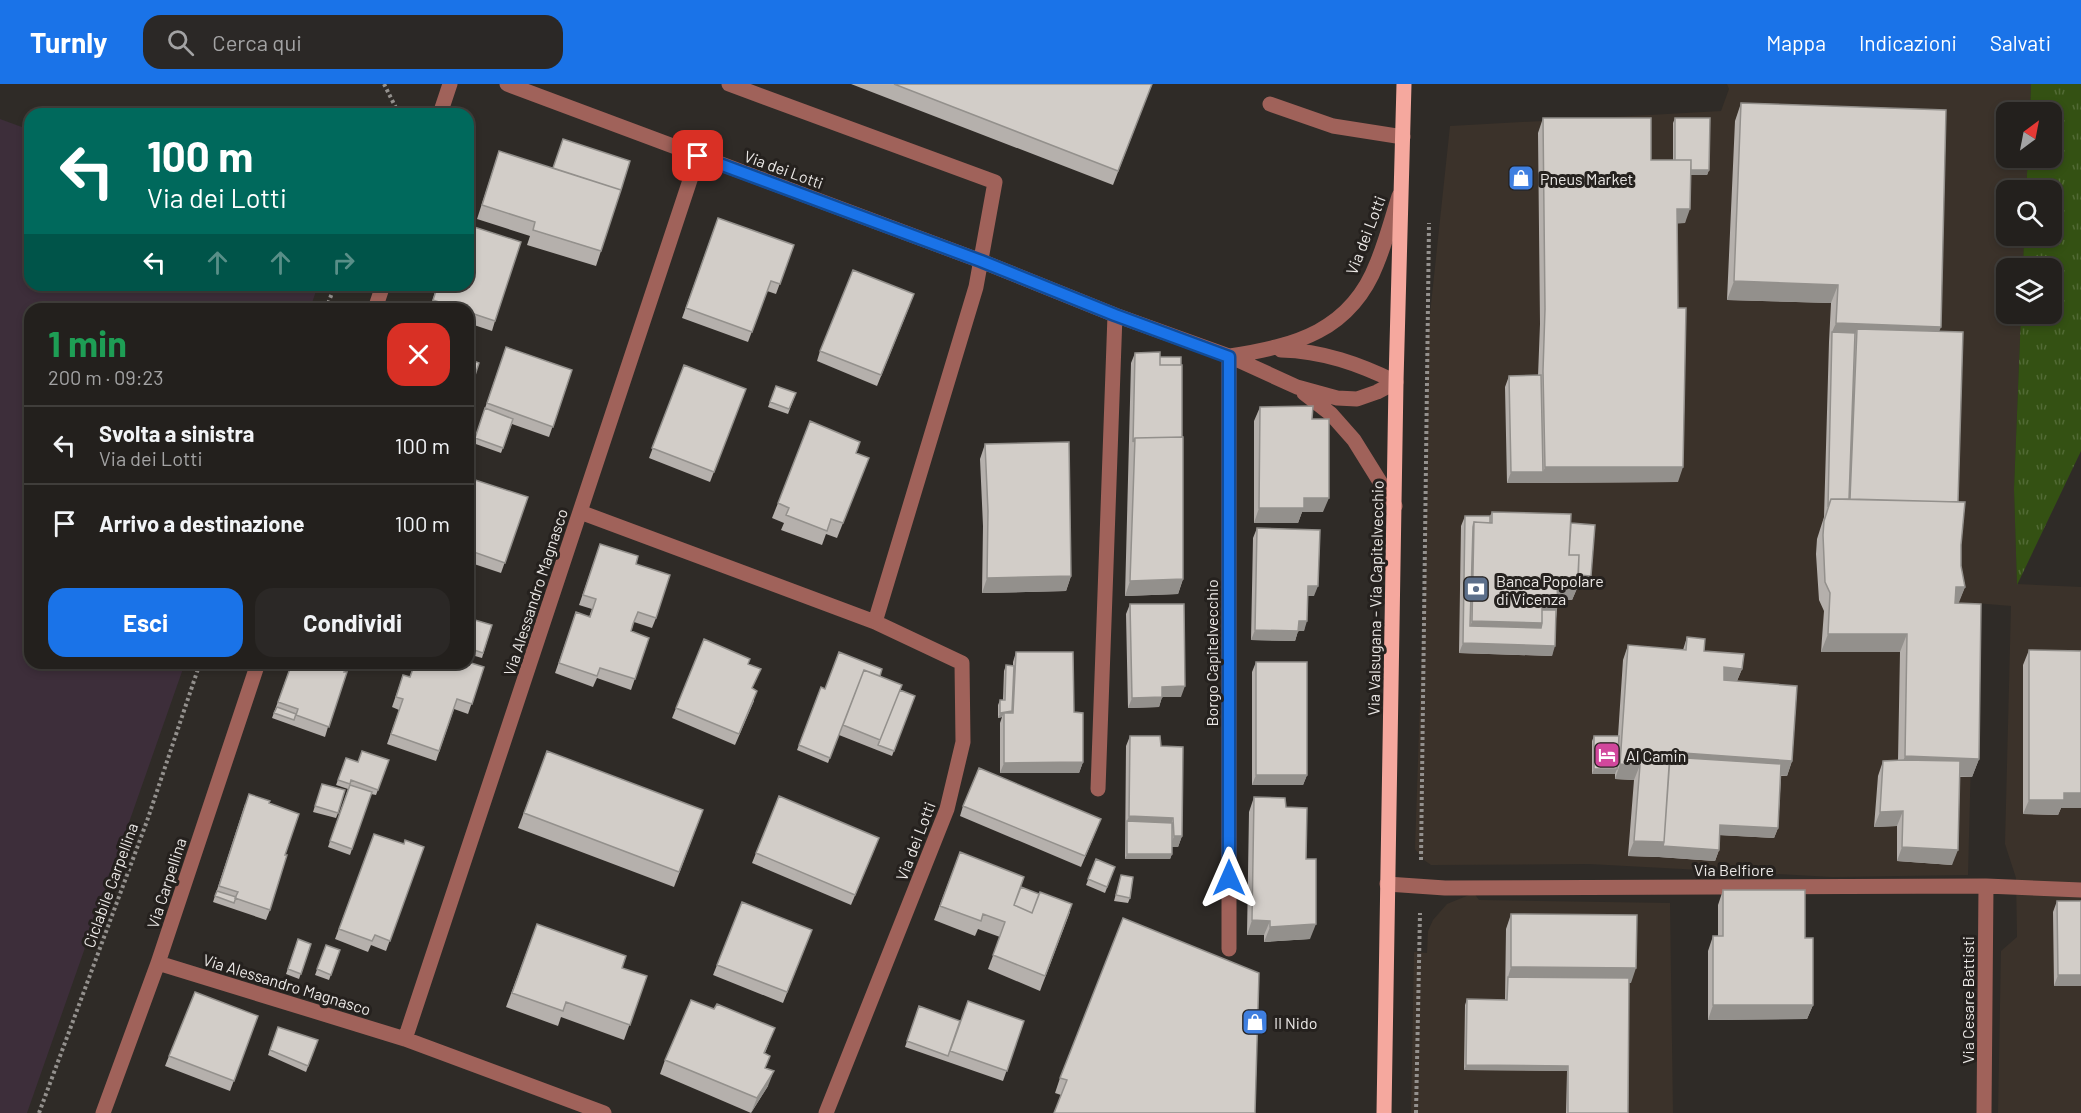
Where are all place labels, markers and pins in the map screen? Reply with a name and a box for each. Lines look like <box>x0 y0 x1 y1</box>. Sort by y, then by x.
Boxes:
pin <box>672 130 723 181</box>
shop icon: Pneus Market <box>1506 163 1536 193</box>
place label: Pneus Market <box>1540 169 1633 188</box>
place label: Banca Popolare di Vicenza <box>1496 571 1604 608</box>
bank icon: Banca Popolare di Vicenza <box>1461 574 1491 604</box>
hotel icon: Al Camin <box>1592 740 1622 770</box>
place label: Al Camin <box>1626 746 1686 765</box>
shop icon: Il Nido <box>1240 1007 1270 1037</box>
place label: Il Nido <box>1274 1013 1317 1032</box>

